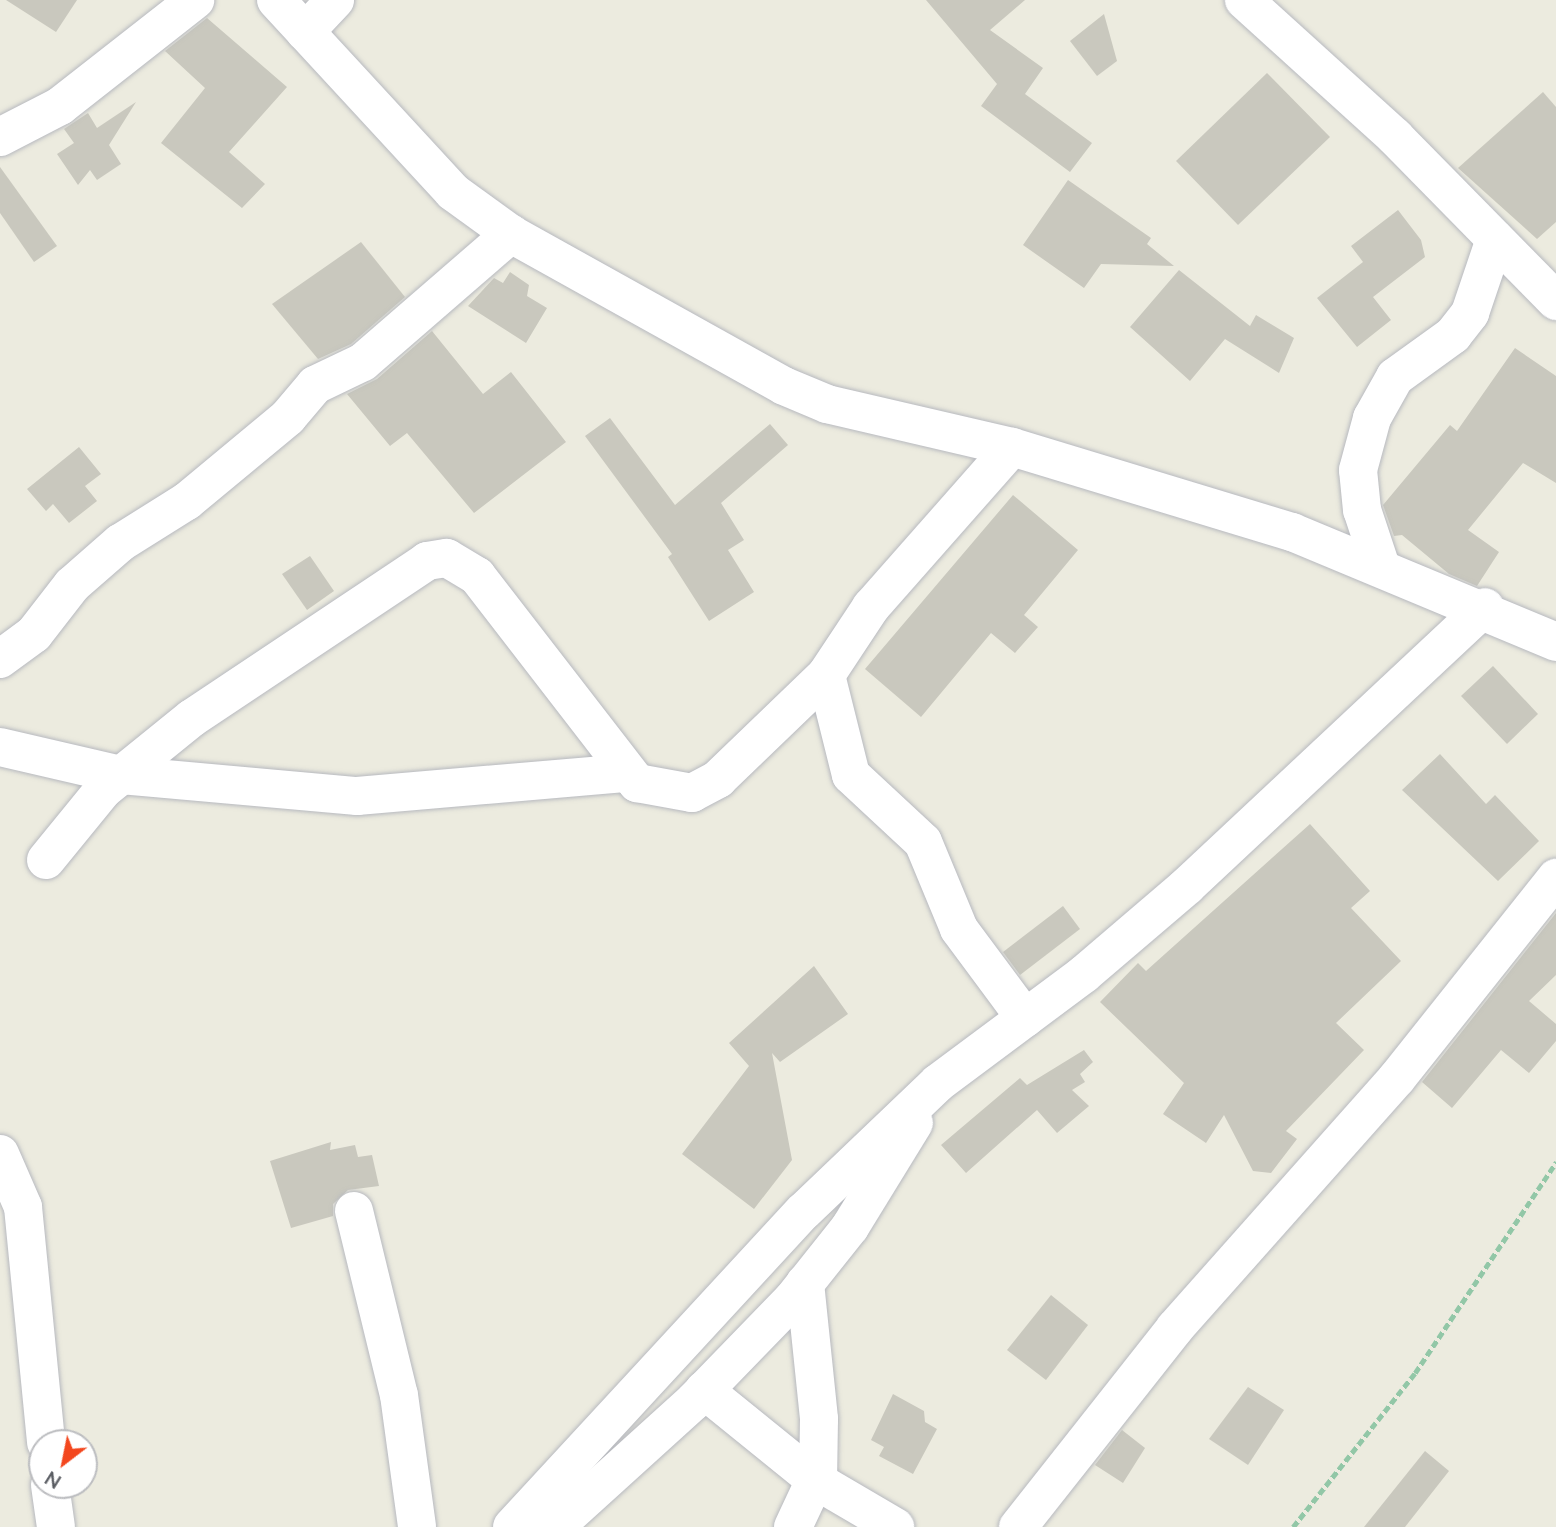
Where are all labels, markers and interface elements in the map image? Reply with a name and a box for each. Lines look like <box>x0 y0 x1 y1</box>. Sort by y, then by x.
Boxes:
north arrow <box>28 1429 98 1499</box>
text: N <box>40 1467 65 1494</box>

